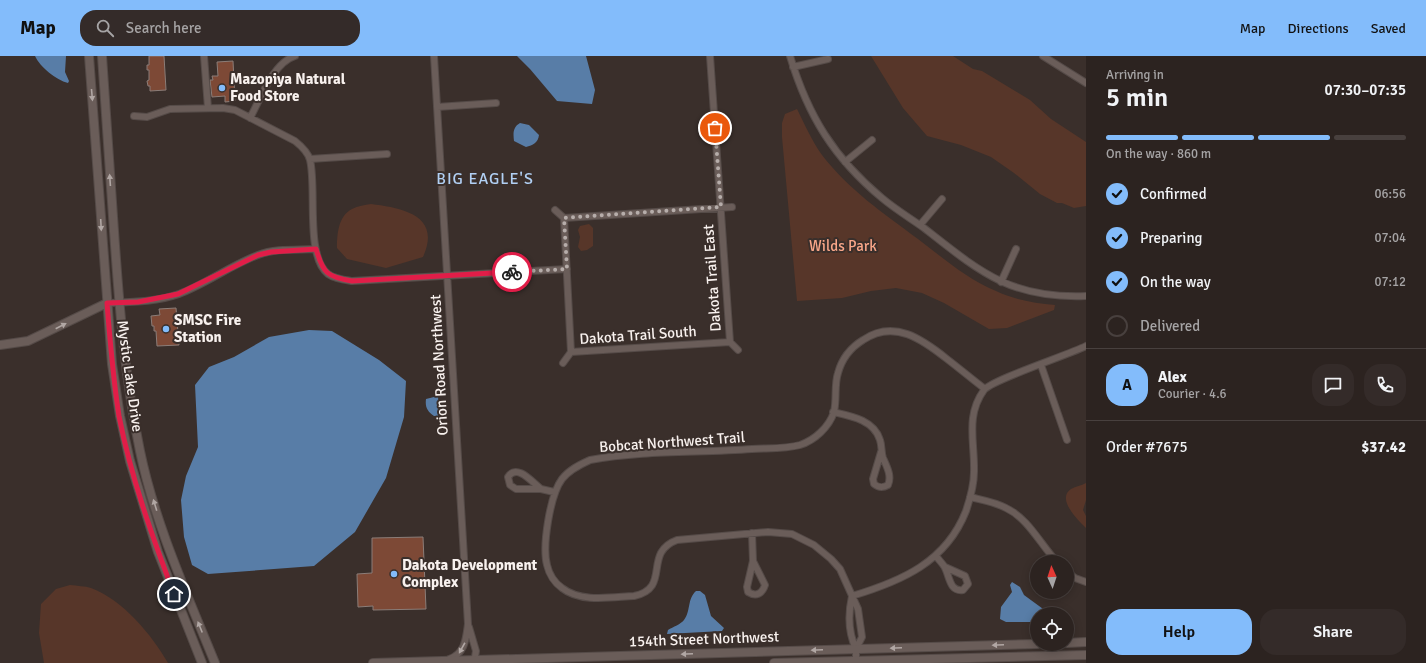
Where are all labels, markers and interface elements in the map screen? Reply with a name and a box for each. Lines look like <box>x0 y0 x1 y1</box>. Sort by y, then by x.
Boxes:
search box <box>80 10 360 46</box>
text: Map <box>20 16 56 40</box>
icon: search <box>94 17 116 39</box>
text: Search here <box>126 19 201 37</box>
text: Map <box>1240 20 1266 37</box>
text: Directions <box>1288 20 1349 37</box>
text: Saved <box>1371 20 1406 37</box>
text: Arriving in <box>1106 67 1164 83</box>
place label: Mazopiya Natural Food Store <box>230 70 346 105</box>
text: 07:30–07:35 <box>1325 81 1406 99</box>
text: 5 min <box>1106 82 1168 114</box>
marker: Mazopiya Natural Food Store <box>217 83 227 93</box>
one-way arrow <box>88 89 95 101</box>
pin <box>698 111 732 145</box>
icon: bag <box>704 117 726 139</box>
text: On the way · 860 m <box>1106 146 1211 162</box>
district label: BIG EAGLE'S <box>436 169 534 189</box>
one-way arrow <box>107 174 114 186</box>
icon: check <box>1106 183 1128 205</box>
text: Confirmed <box>1140 185 1207 203</box>
text: 06:56 <box>1374 186 1406 202</box>
one-way arrow <box>98 219 105 231</box>
street label: Dakota Trail East <box>699 224 725 332</box>
icon: check <box>1106 227 1128 249</box>
text: Preparing <box>1140 229 1203 247</box>
text: 07:04 <box>1374 230 1406 246</box>
park label: Wilds Park <box>809 237 877 255</box>
courier <box>492 252 532 292</box>
icon: bike <box>501 261 523 283</box>
icon: check <box>1106 271 1128 293</box>
text: On the way <box>1140 273 1211 291</box>
text: 07:12 <box>1374 274 1406 290</box>
street label: Orion Road Northwest <box>426 294 452 436</box>
place label: SMSC Fire Station <box>174 311 241 346</box>
text: Delivered <box>1140 317 1200 335</box>
street label: Mystic Lake Drive <box>113 319 147 433</box>
street label: Dakota Trail South <box>579 322 697 348</box>
one-way arrow <box>56 323 67 329</box>
marker: SMSC Fire Station <box>161 324 171 334</box>
button: chat <box>1312 364 1354 406</box>
button: phone <box>1364 364 1406 406</box>
text: Alex <box>1158 368 1187 386</box>
text: A <box>1122 376 1132 394</box>
text: Courier · 4.6 <box>1158 386 1227 402</box>
street label: Bobcat Northwest Trail <box>598 428 746 456</box>
text: Order #7675 <box>1106 438 1188 456</box>
text: $37.42 <box>1361 438 1406 456</box>
one-way arrow <box>151 499 157 511</box>
north arrow <box>1030 555 1074 599</box>
map controls <box>1030 555 1074 651</box>
place label: Dakota Development Complex <box>402 556 538 591</box>
marker: Dakota Development Complex <box>389 569 399 579</box>
pin <box>157 577 191 611</box>
icon: home <box>163 583 185 605</box>
button: locate <box>1030 607 1074 651</box>
button: Help <box>1106 609 1252 655</box>
button: Share <box>1260 609 1406 655</box>
one-way arrow <box>197 621 203 632</box>
street label: 154th Street Northwest <box>629 627 779 651</box>
one-way arrow <box>459 642 465 654</box>
one-way arrow <box>991 642 1004 648</box>
one-way arrow <box>889 645 902 651</box>
one-way arrow <box>810 647 823 653</box>
one-way arrow <box>680 651 693 657</box>

